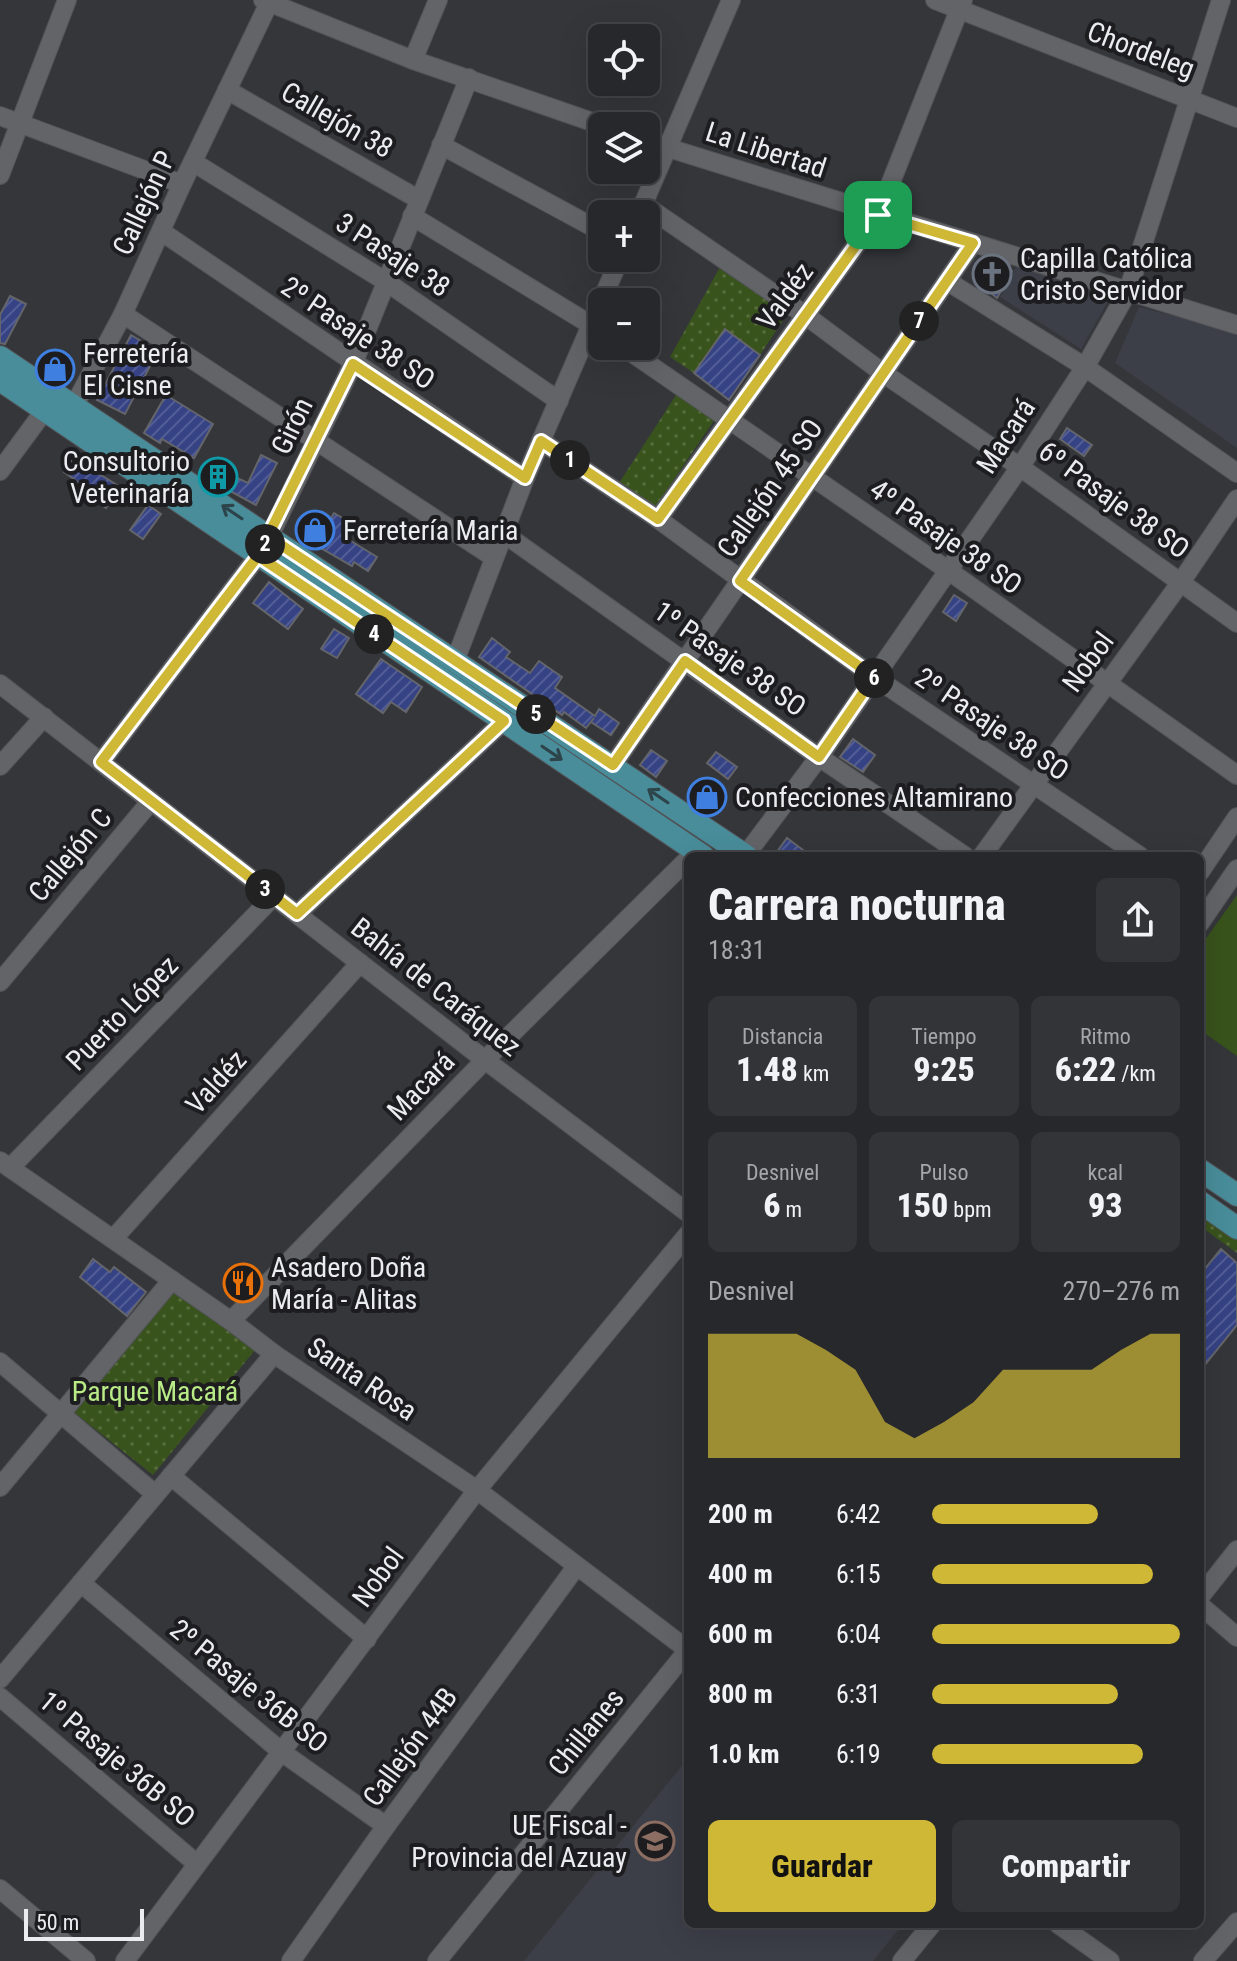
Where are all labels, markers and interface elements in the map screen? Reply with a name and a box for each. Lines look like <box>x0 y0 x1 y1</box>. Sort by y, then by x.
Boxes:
street label: Chordeleg <box>1083 15 1199 85</box>
map controls <box>588 24 660 360</box>
button: locate <box>588 24 660 96</box>
street label: Callejón 38 <box>275 75 399 165</box>
button: layers <box>588 112 660 184</box>
street label: La Libertad <box>702 115 830 185</box>
street label: Callejón P <box>106 146 182 260</box>
pin <box>844 181 912 249</box>
icon: arrive <box>856 193 900 237</box>
button: + <box>588 200 660 272</box>
street label: 3 Pasaje 38 <box>330 206 456 304</box>
place label: Capilla Católica Cristo Servidor <box>1020 242 1193 307</box>
church icon: Capilla Católica Cristo Servidor <box>971 253 1013 295</box>
street label: Valdéz <box>750 256 820 336</box>
street label: 2º Pasaje 38 SO <box>275 270 441 396</box>
button: − <box>588 288 660 360</box>
pin: 7 <box>899 301 939 341</box>
text: 7 <box>913 308 925 333</box>
place label: Ferretería El Cisne <box>83 337 189 402</box>
shop icon: Ferretería El Cisne <box>34 348 76 390</box>
street label: Girón <box>264 392 320 460</box>
street label: Macará <box>970 392 1042 480</box>
street label: Callejón 45 SO <box>710 413 830 563</box>
street label: 6º Pasaje 38 SO <box>1032 434 1196 566</box>
pin: 1 <box>550 440 590 480</box>
place label: Consultorio Veterinaría <box>63 445 190 510</box>
text: 1 <box>564 447 576 472</box>
building icon: Consultorio Veterinaría <box>197 456 239 498</box>
street label: 4º Pasaje 38 SO <box>864 473 1028 601</box>
one-way arrow <box>222 504 244 521</box>
shop icon: Ferretería Maria <box>294 509 336 551</box>
place label: Ferretería Maria <box>343 514 519 547</box>
pin: 2 <box>245 524 285 564</box>
text: 2 <box>259 531 271 556</box>
street label: 1º Pasaje 38 SO <box>648 595 812 723</box>
pin: 4 <box>354 614 394 654</box>
text: 4 <box>368 621 380 646</box>
street label: Nobol <box>1055 626 1121 698</box>
pin: 6 <box>854 658 894 698</box>
street label: 2º Pasaje 38 SO <box>909 661 1075 787</box>
text: 6 <box>868 665 880 690</box>
pin: 5 <box>516 694 556 734</box>
text: 5 <box>530 701 542 726</box>
one-way arrow <box>540 745 562 761</box>
shop icon: Confecciones Altamirano <box>686 776 728 818</box>
place label: Confecciones Altamirano <box>735 781 1013 814</box>
one-way arrow <box>648 788 670 804</box>
street label: Callejón C <box>22 802 118 908</box>
pin: 3 <box>245 869 285 909</box>
text: 3 <box>259 876 271 901</box>
button: share <box>1096 878 1180 962</box>
text: Carrera nocturna <box>708 879 1006 931</box>
street label: Bahía de Caráquez <box>345 911 527 1063</box>
text: 18:31 <box>708 935 765 965</box>
street label: Puerto López <box>59 949 185 1077</box>
text: Distancia <box>742 1024 823 1049</box>
text: Tiempo <box>911 1024 977 1049</box>
text: Ritmo <box>1080 1024 1131 1049</box>
street label: Valdéz <box>179 1043 253 1121</box>
street label: Macará <box>381 1045 461 1127</box>
text: 1.48 <box>736 1049 798 1089</box>
text: 9:25 <box>913 1049 975 1089</box>
text: 6:22 <box>1055 1049 1116 1089</box>
text: km <box>798 1061 829 1086</box>
text: /km <box>1116 1061 1156 1086</box>
text: Desnivel <box>746 1160 819 1185</box>
text: Pulso <box>920 1160 968 1185</box>
text: kcal <box>1088 1160 1123 1185</box>
text: 6 <box>763 1185 781 1225</box>
text: 150 <box>896 1185 948 1225</box>
text: 93 <box>1088 1185 1123 1225</box>
text: m <box>781 1197 802 1222</box>
text: bpm <box>948 1197 992 1222</box>
place label: Asadero Doña María - Alitas <box>271 1251 426 1316</box>
restaurant icon: Asadero Doña María - Alitas <box>222 1262 264 1304</box>
text: Desnivel <box>708 1276 795 1306</box>
text: 270–276 m <box>1063 1276 1180 1306</box>
street label: Santa Rosa <box>301 1330 423 1428</box>
park label: Parque Macará <box>72 1375 238 1408</box>
text: 200 m <box>708 1499 773 1529</box>
text: 6:42 <box>836 1499 881 1529</box>
street label: Nobol <box>345 1541 411 1613</box>
text: 400 m <box>708 1559 773 1589</box>
text: 6:15 <box>836 1559 881 1589</box>
street label: 2º Pasaje 36B SO <box>164 1612 334 1760</box>
text: 600 m <box>708 1619 773 1649</box>
text: 6:04 <box>836 1619 881 1649</box>
text: 800 m <box>708 1679 773 1709</box>
text: 6:31 <box>836 1679 881 1709</box>
street label: Callejón 44B <box>356 1681 464 1813</box>
street label: Chillanes <box>541 1682 631 1782</box>
street label: 1º Pasaje 36B SO <box>32 1684 202 1834</box>
text: 1.0 km <box>708 1739 780 1769</box>
text: 6:19 <box>836 1739 881 1769</box>
place label: UE Fiscal - Provincia del Azuay <box>411 1809 627 1874</box>
school or university icon: UE Fiscal - Provincia del Azuay <box>634 1820 676 1862</box>
button: Guardar <box>708 1820 936 1912</box>
button: Compartir <box>952 1820 1180 1912</box>
scale bar <box>24 1905 144 1941</box>
text: 50 m <box>36 1910 79 1935</box>

